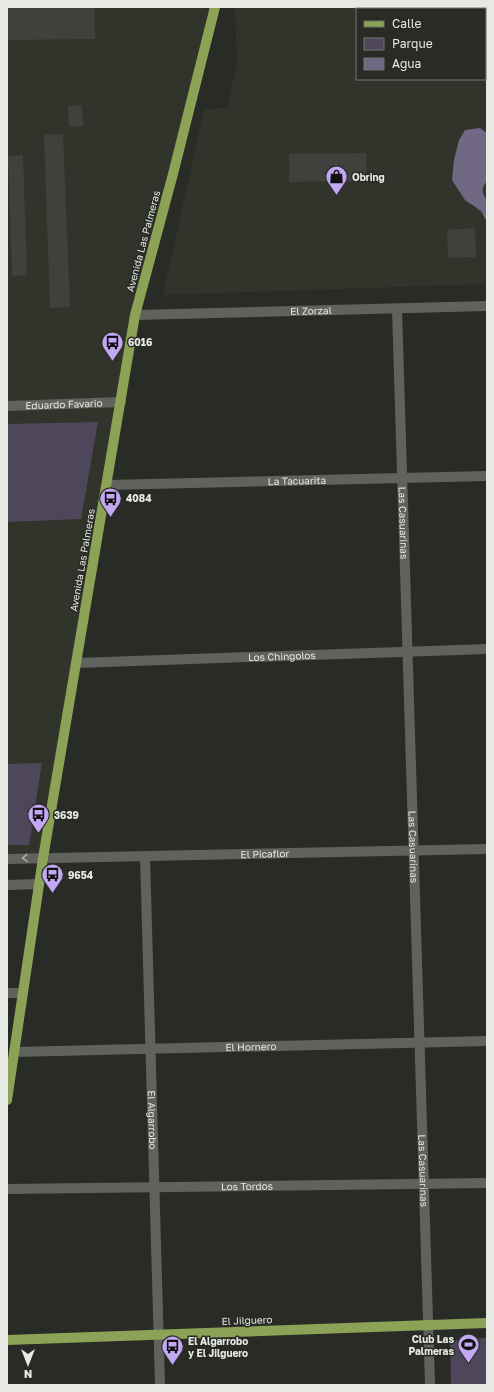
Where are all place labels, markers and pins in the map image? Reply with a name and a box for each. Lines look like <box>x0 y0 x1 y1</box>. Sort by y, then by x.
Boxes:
shop icon: Obring <box>323 164 349 197</box>
place label: Obring <box>352 171 385 183</box>
bus stop icon: 6016 <box>99 329 125 362</box>
place label: 6016 <box>128 336 152 348</box>
bus stop icon: 4084 <box>98 485 124 518</box>
place label: 4084 <box>126 492 151 504</box>
bus stop icon: 3639 <box>25 802 51 835</box>
place label: 3639 <box>54 809 79 821</box>
bus stop icon: 9654 <box>40 862 66 895</box>
place label: 9654 <box>68 869 93 881</box>
sports icon: Club Las Palmeras <box>456 1332 482 1365</box>
place label: Club Las Palmeras <box>408 1333 454 1357</box>
bus stop icon: El Algarrobo y El Jilguero <box>159 1334 185 1367</box>
place label: El Algarrobo y El Jilguero <box>188 1335 248 1359</box>

